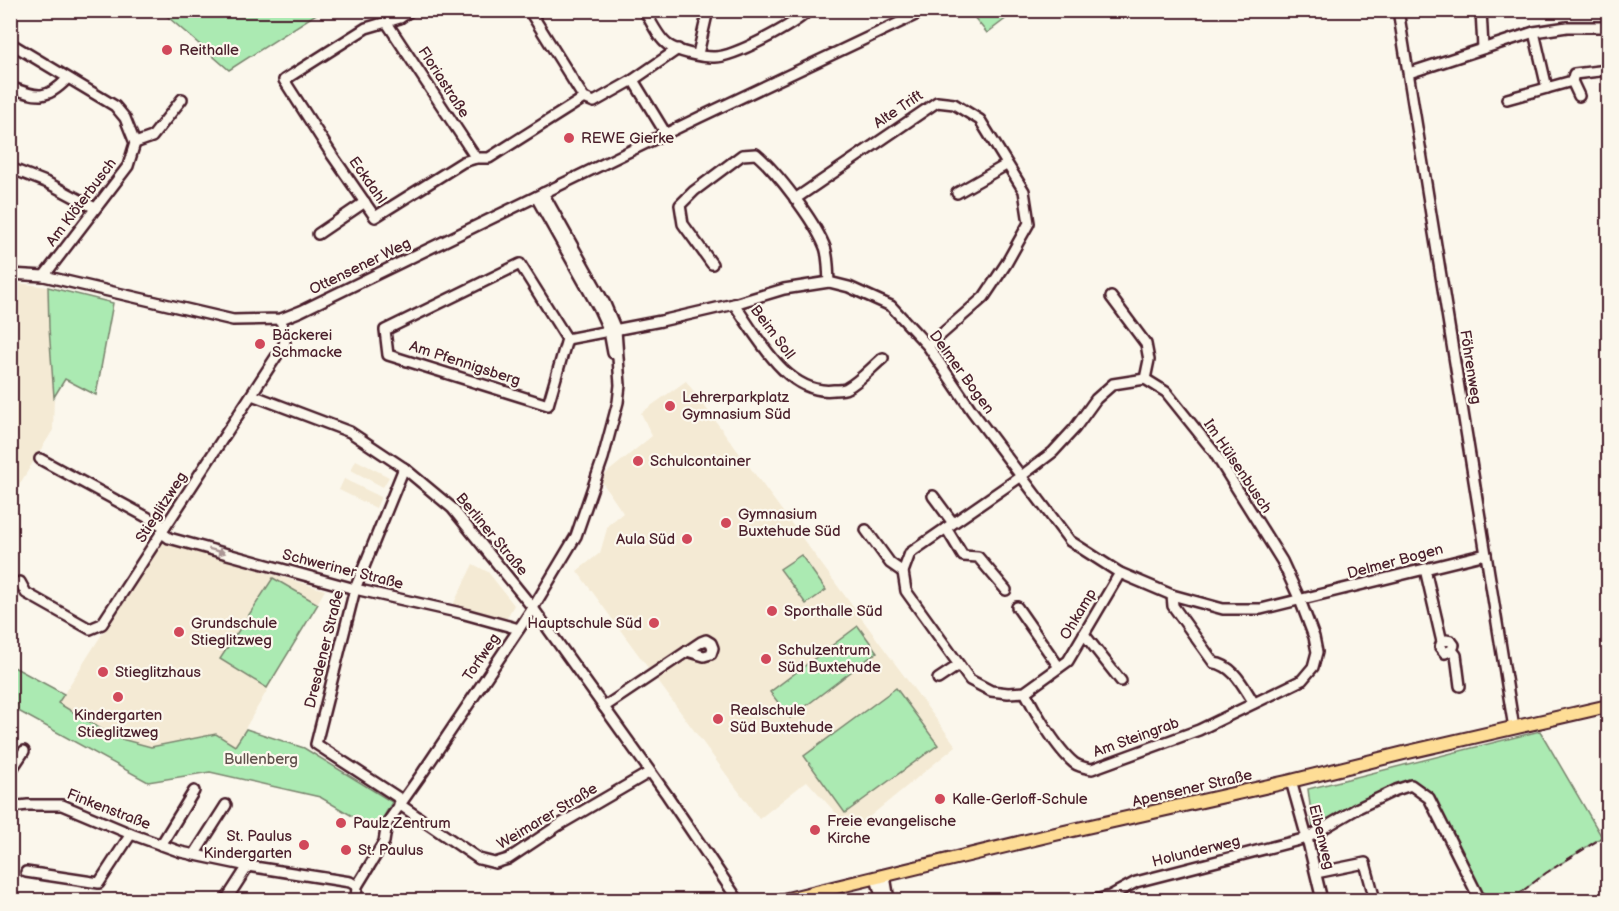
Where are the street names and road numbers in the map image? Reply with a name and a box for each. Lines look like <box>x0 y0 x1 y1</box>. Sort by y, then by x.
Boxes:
street label: Floriastraße <box>414 43 474 122</box>
street label: Alte Trift <box>870 86 927 133</box>
street label: Eckdahl <box>344 153 391 208</box>
street label: Am Klöterbusch <box>42 154 121 250</box>
street label: Ottensener Weg <box>306 234 414 299</box>
street label: Beim Soll <box>746 301 799 363</box>
street label: Delmer Bogen <box>925 327 998 418</box>
street label: Föhrenweg <box>1455 329 1486 406</box>
street label: Am Pfennigsberg <box>407 337 523 390</box>
street label: Im Hülsenbusch <box>1199 416 1276 517</box>
street label: Stieglitzweg <box>131 468 191 546</box>
street label: Berliner Straße <box>451 489 532 580</box>
street label: Delmer Bogen <box>1345 540 1445 583</box>
street label: Schweriner Straße <box>280 545 405 594</box>
street label: Ohkamp <box>1056 585 1101 643</box>
street label: Dresdener Straße <box>301 588 348 710</box>
street label: Torfweg <box>459 630 504 685</box>
street label: Am Steingrab <box>1091 713 1182 762</box>
street label: Apensener Straße <box>1130 765 1254 812</box>
street label: Weimarer Straße <box>494 779 601 854</box>
street label: Finkenstraße <box>64 785 154 834</box>
street label: Eibenweg <box>1304 803 1339 872</box>
street label: Holunderweg <box>1150 831 1242 872</box>

